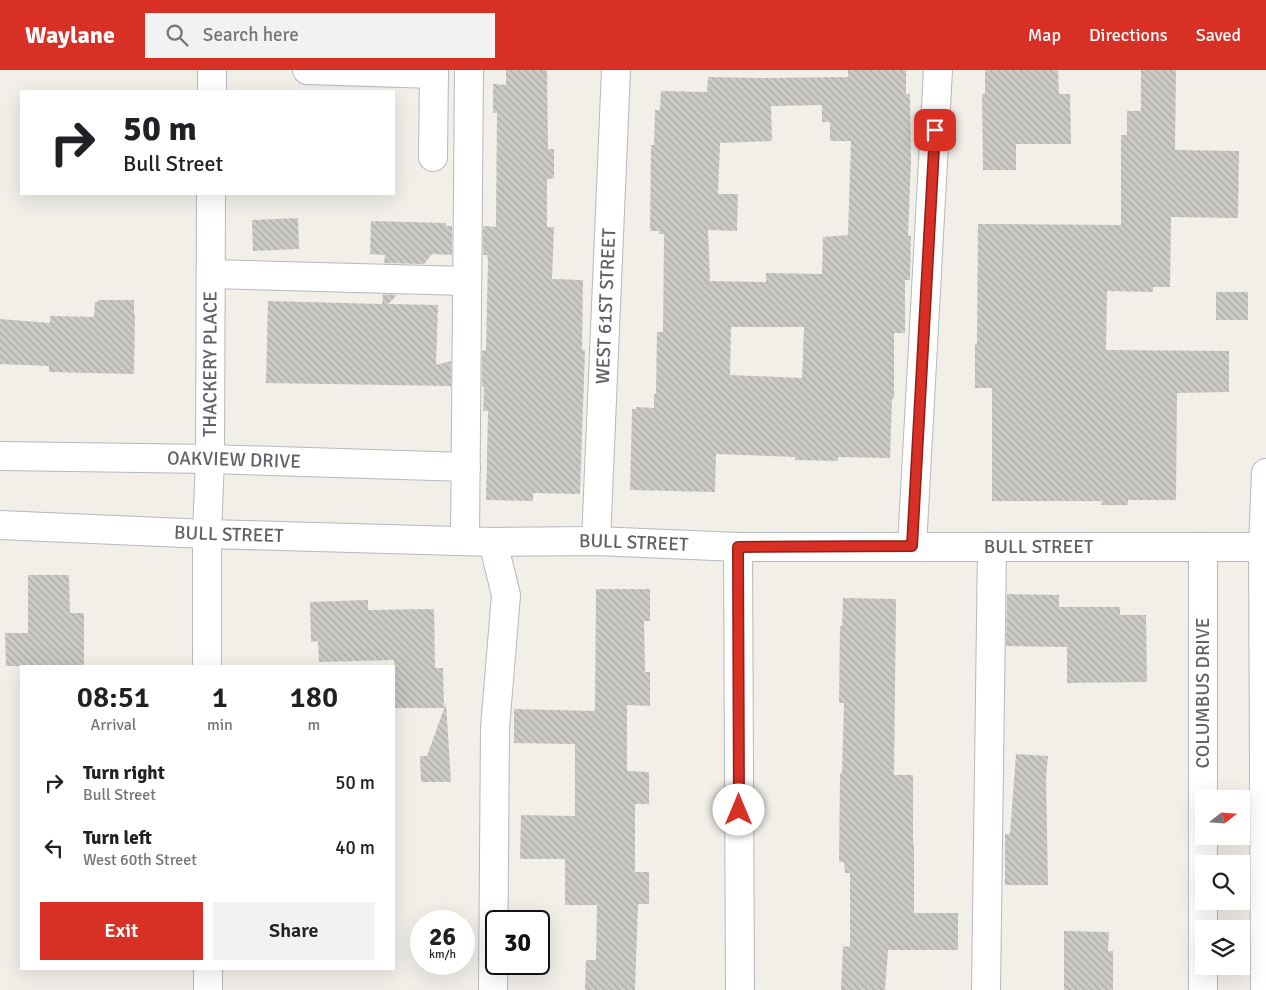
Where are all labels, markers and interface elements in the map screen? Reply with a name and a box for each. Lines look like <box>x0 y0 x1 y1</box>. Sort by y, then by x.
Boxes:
search box <box>145 13 495 58</box>
text: Waylane <box>25 20 115 50</box>
icon: search <box>163 21 191 49</box>
text: Search here <box>203 23 299 47</box>
text: Map <box>1028 24 1061 46</box>
text: Directions <box>1089 24 1168 46</box>
text: Saved <box>1196 24 1241 46</box>
text: 50 m <box>123 107 197 150</box>
pin <box>914 109 956 151</box>
icon: right <box>40 110 105 175</box>
icon: arrive <box>921 116 949 144</box>
text: Bull Street <box>123 150 223 177</box>
street label: WEST 61ST STREET <box>591 227 621 385</box>
street label: THACKERY PLACE <box>198 291 223 437</box>
street label: OAKVIEW DRIVE <box>167 446 301 474</box>
street label: BULL STREET <box>174 521 285 548</box>
street label: BULL STREET <box>579 529 690 557</box>
street label: BULL STREET <box>984 535 1094 559</box>
street label: COLUMBUS DRIVE <box>1191 617 1215 769</box>
text: 08:51 <box>77 679 150 716</box>
text: 1 <box>212 679 228 716</box>
text: 180 <box>290 679 338 716</box>
text: Arrival <box>90 715 136 735</box>
text: min <box>207 715 233 735</box>
text: m <box>307 715 320 735</box>
text: Turn right <box>83 761 165 785</box>
icon: right <box>40 769 68 797</box>
text: 50 m <box>335 771 375 795</box>
position arrow <box>712 783 764 835</box>
text: Bull Street <box>83 785 156 805</box>
north arrow <box>1195 790 1250 845</box>
map controls <box>1195 790 1250 975</box>
text: Turn left <box>83 826 152 850</box>
icon: left <box>40 834 68 862</box>
text: 40 m <box>335 836 375 860</box>
text: West 60th Street <box>83 850 197 870</box>
button: search <box>1195 855 1250 910</box>
button: Exit <box>40 902 203 960</box>
button: Share <box>213 902 375 960</box>
speed limit sign: 30 <box>485 910 550 975</box>
button: layers <box>1195 920 1250 975</box>
text: 26 <box>429 921 456 952</box>
text: km/h <box>429 947 456 962</box>

